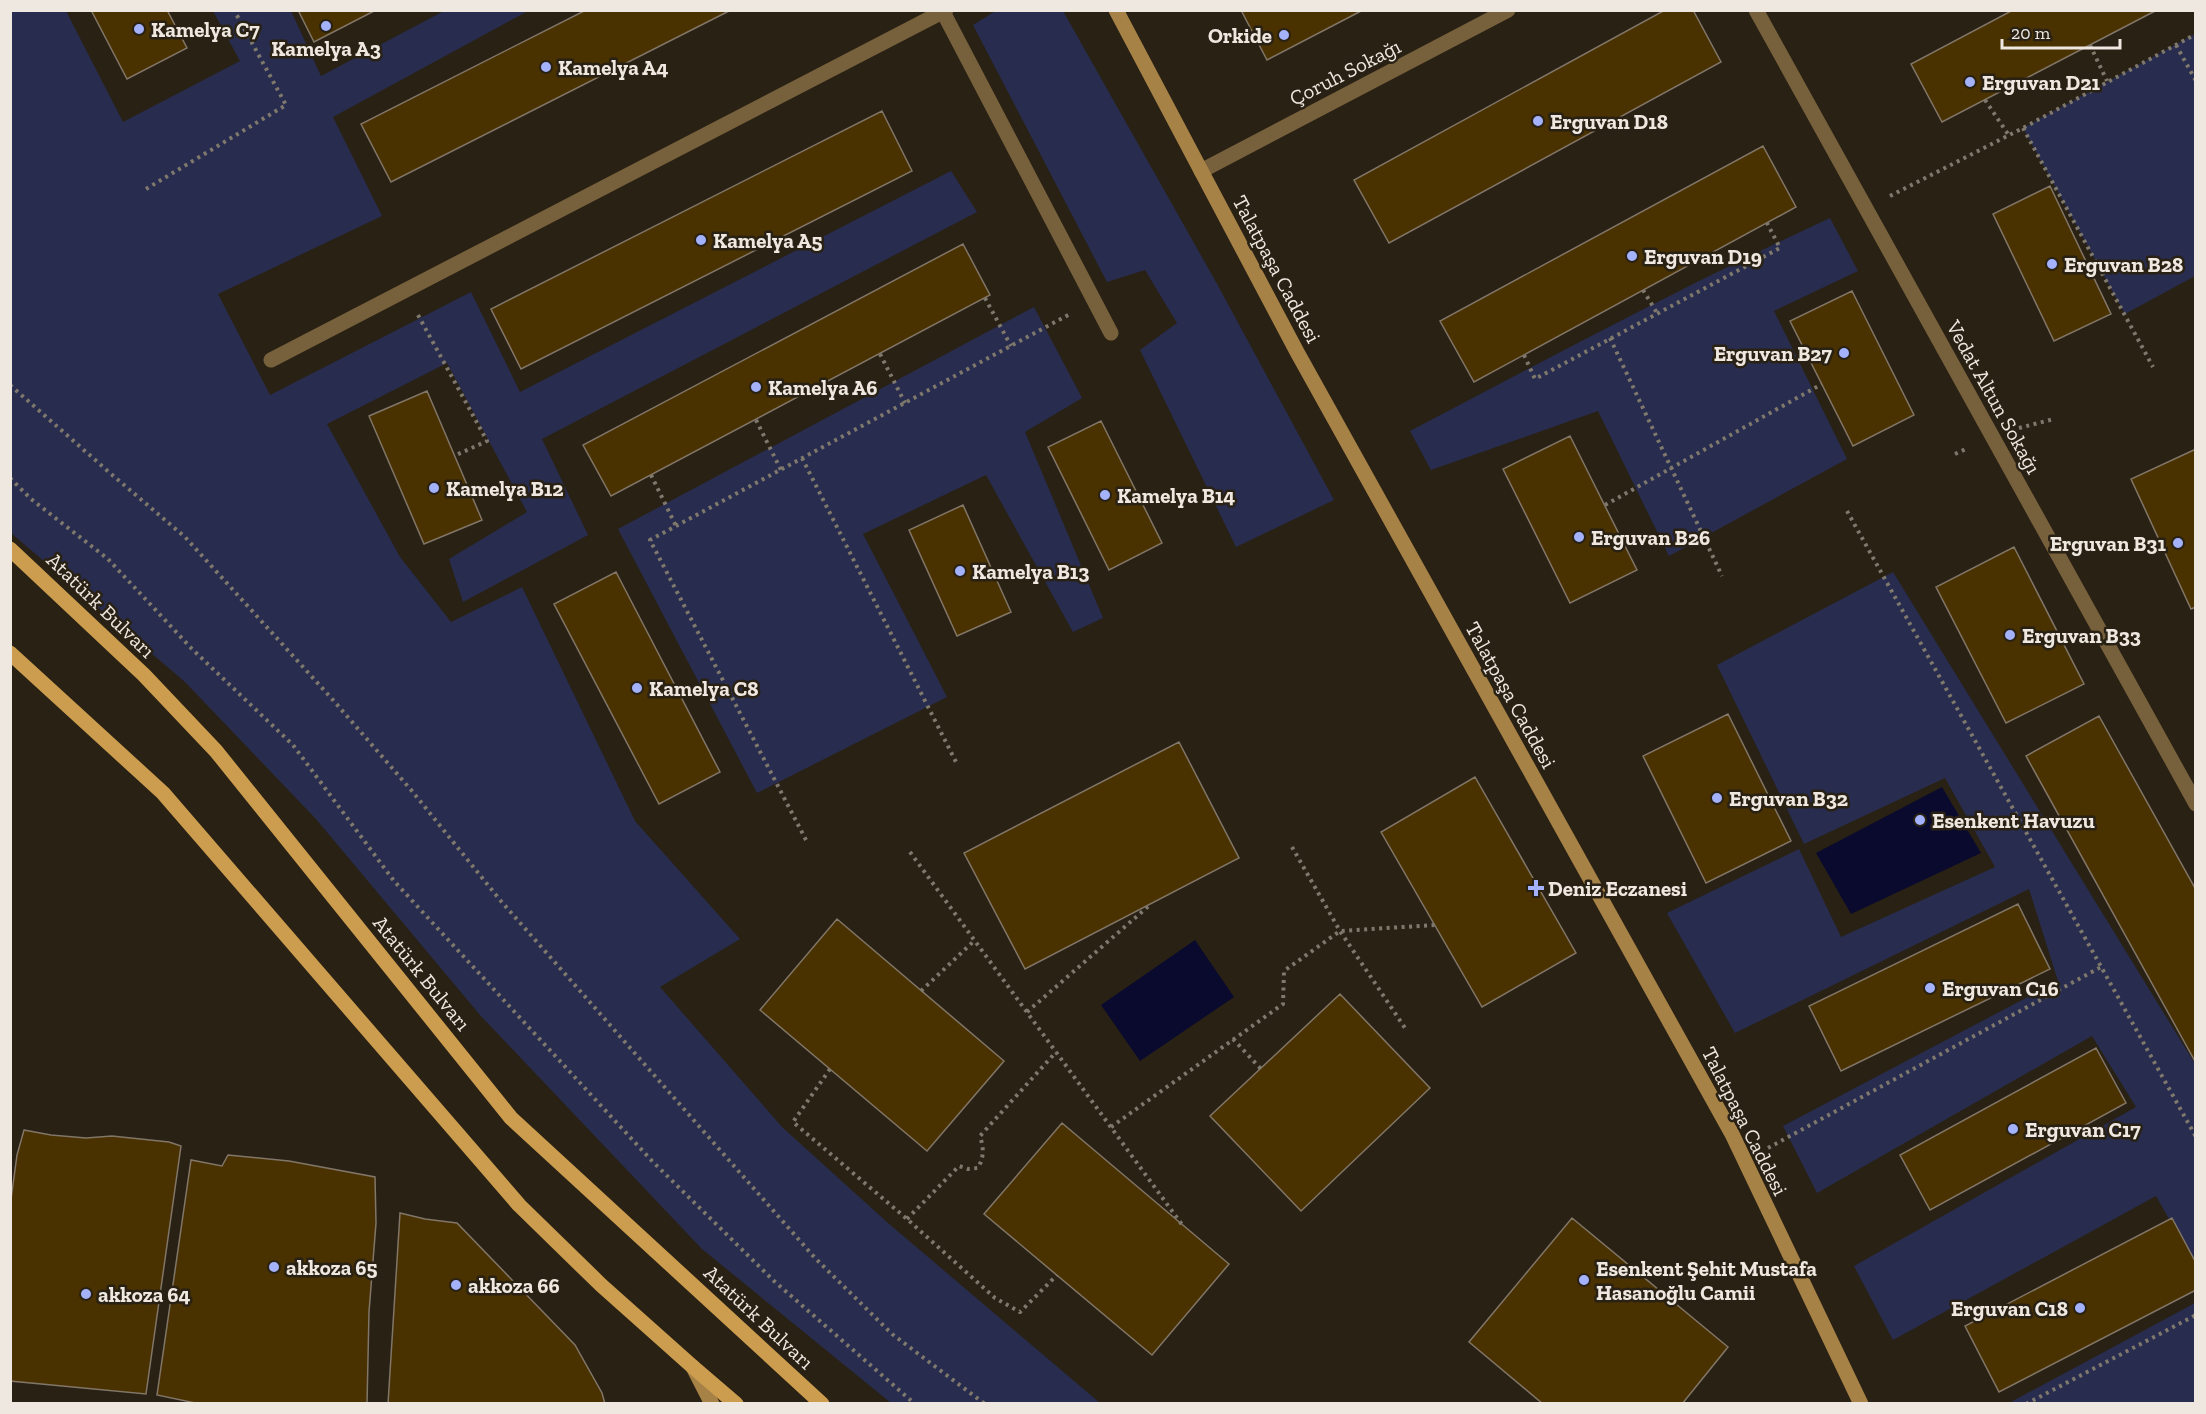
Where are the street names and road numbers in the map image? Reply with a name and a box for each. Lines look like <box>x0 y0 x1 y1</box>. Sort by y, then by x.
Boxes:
street label: Çoruh Sokağı <box>1285 33 1405 111</box>
street label: Talatpaşa Caddesi <box>1228 191 1326 347</box>
street label: Vedat Altun Sokağı <box>1941 315 2047 478</box>
street label: Atatürk Bulvarı <box>42 547 160 663</box>
street label: Talatpaşa Caddesi <box>1460 617 1562 773</box>
street label: Atatürk Bulvarı <box>368 911 476 1036</box>
street label: Talatpaşa Caddesi <box>1697 1042 1793 1200</box>
street label: Atatürk Bulvarı <box>699 1260 819 1374</box>

